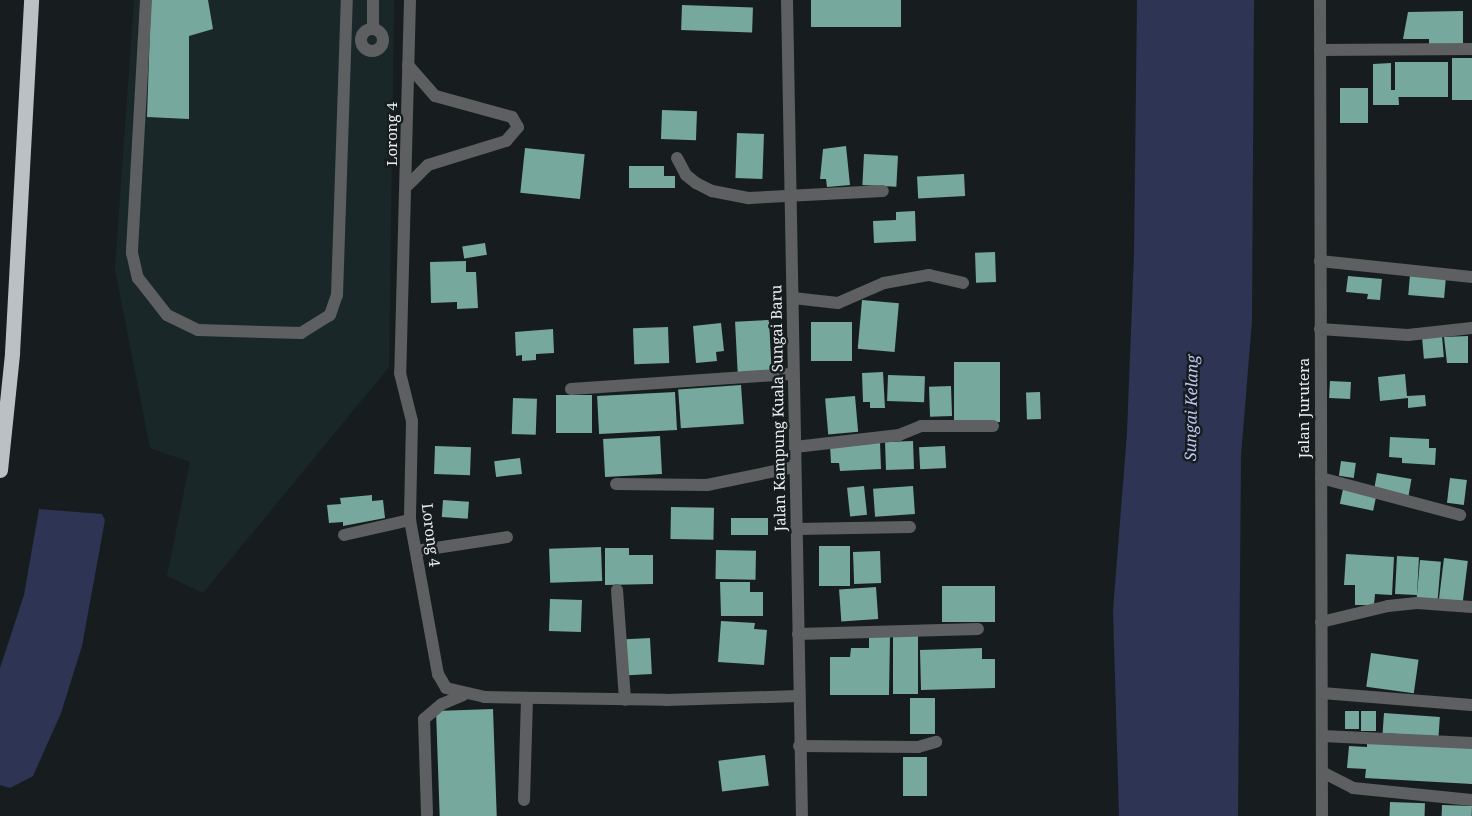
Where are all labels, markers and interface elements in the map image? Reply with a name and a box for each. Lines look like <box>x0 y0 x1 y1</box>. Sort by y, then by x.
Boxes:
street label: Lorong 4 <box>383 102 401 166</box>
street label: Jalan Kampung Kuala Sungai Baru <box>767 285 789 531</box>
water label: Sungai Kelang <box>1180 355 1202 461</box>
street label: Jalan Jurutera <box>1295 358 1313 458</box>
street label: Lorong 4 <box>418 502 444 568</box>

